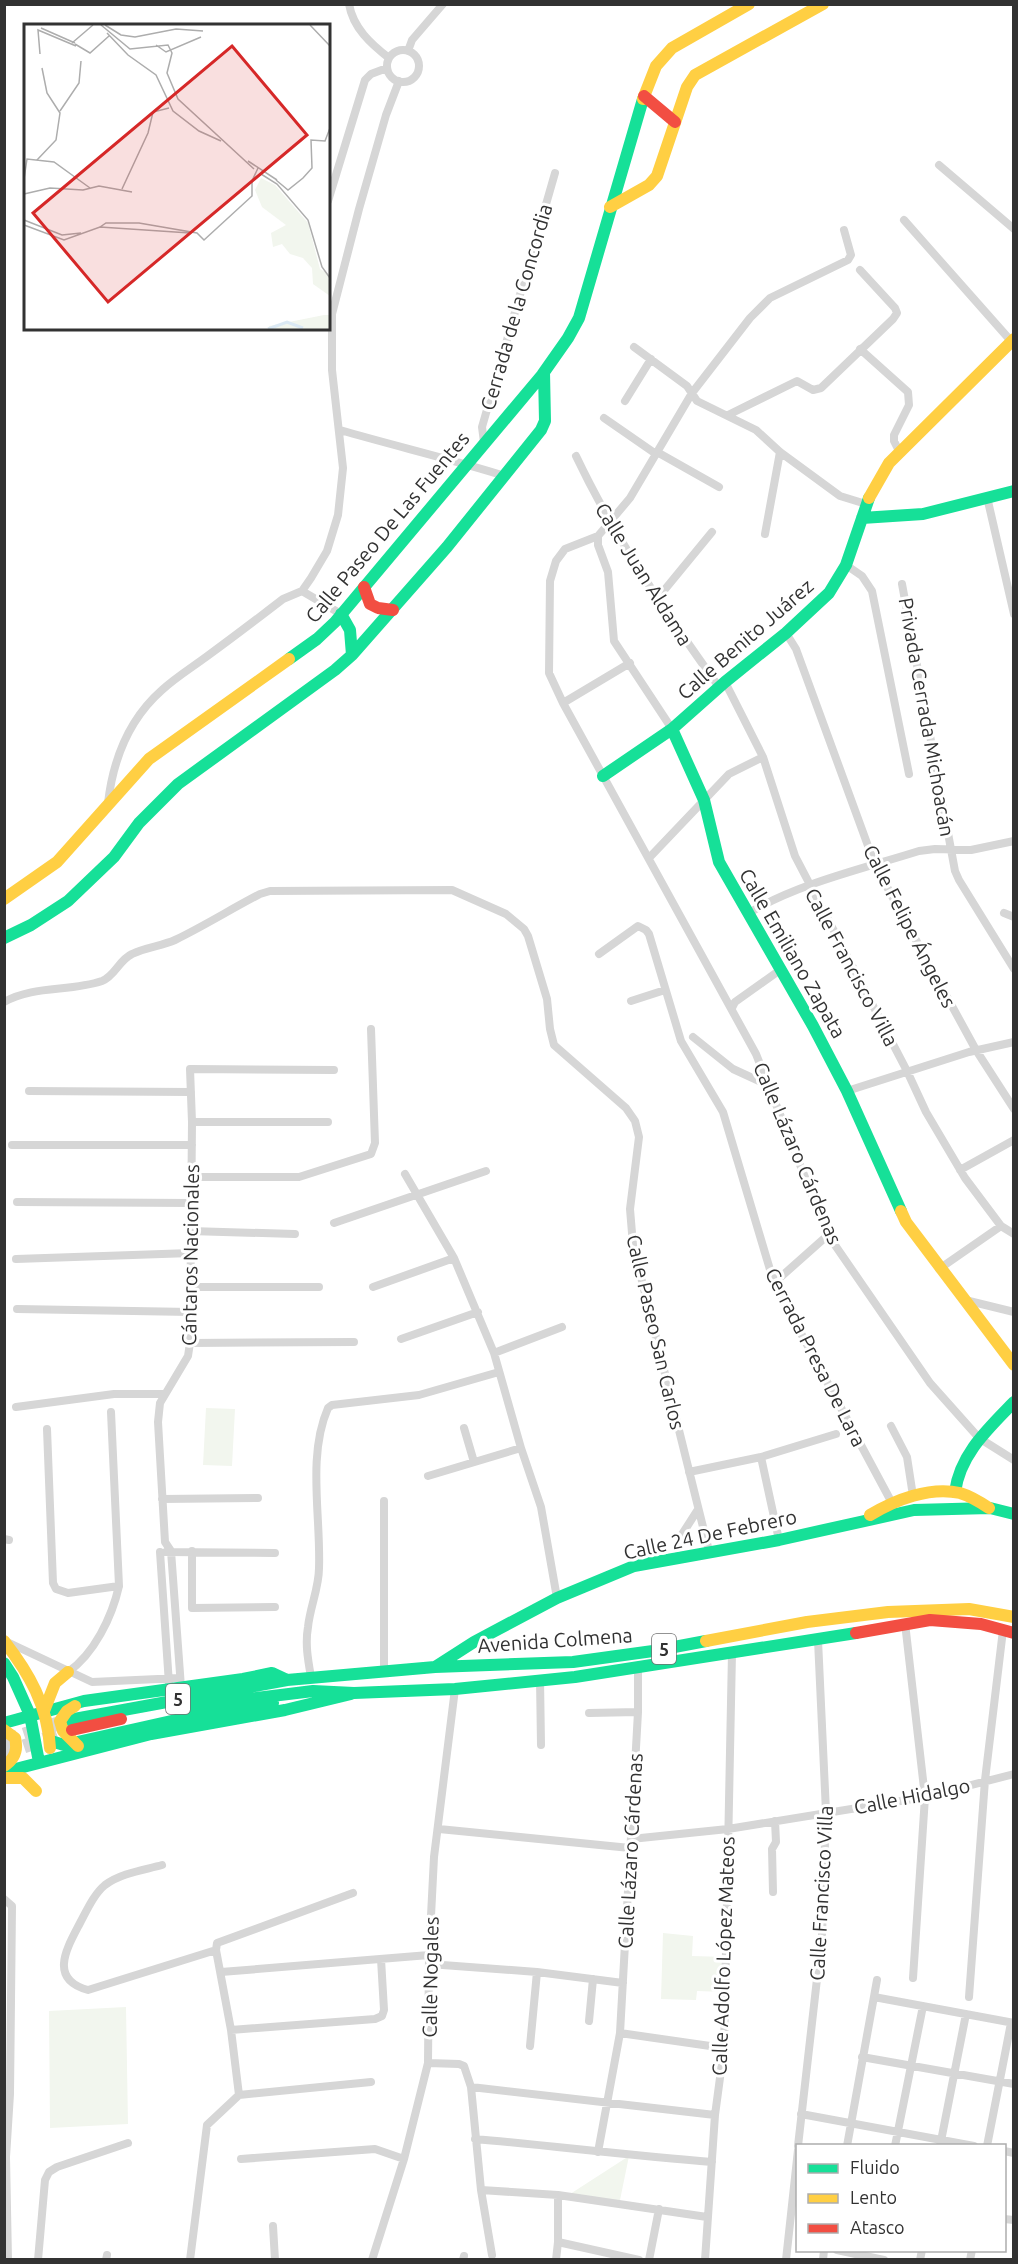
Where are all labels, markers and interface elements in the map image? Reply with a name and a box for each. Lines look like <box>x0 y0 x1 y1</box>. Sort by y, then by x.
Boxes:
inset map <box>24 24 330 330</box>
street label: Cerrada de la Concordia <box>476 201 556 413</box>
street label: Calle Paseo De Las Fuentes <box>300 427 474 627</box>
street label: Calle Juan Aldama <box>591 498 697 650</box>
street label: Calle Benito Juárez <box>673 574 817 704</box>
street label: Privada Cerrada Michoacán <box>895 596 959 838</box>
street label: Calle Felipe Ángeles <box>859 841 961 1011</box>
street label: Calle Emiliano Zapata <box>735 864 851 1042</box>
street label: Calle Francisco Villa <box>801 884 903 1050</box>
street label: Calle Lázaro Cárdenas <box>749 1058 847 1248</box>
street label: Cántaros Nacionales <box>177 1164 203 1346</box>
street label: Calle Paseo San Carlos <box>622 1232 690 1432</box>
street label: Cerrada Presa De Lara <box>761 1264 871 1450</box>
street label: Calle 24 De Febrero <box>621 1504 799 1564</box>
street label: Avenida Colmena <box>477 1623 633 1657</box>
road number: 5 <box>652 1634 676 1664</box>
road number: 5 <box>166 1684 190 1714</box>
street label: Calle Lázaro Cárdenas <box>613 1753 647 1949</box>
street label: Calle Hidalgo <box>852 1773 972 1819</box>
street label: Calle Francisco Villa <box>805 1805 837 1981</box>
street label: Calle Adolfo López Mateos <box>707 1836 739 2076</box>
street label: Calle Nogales <box>417 1916 443 2038</box>
legend <box>796 2144 1006 2252</box>
text: Fluido <box>850 2157 900 2177</box>
text: Lento <box>850 2187 897 2207</box>
text: Atasco <box>850 2217 905 2237</box>

